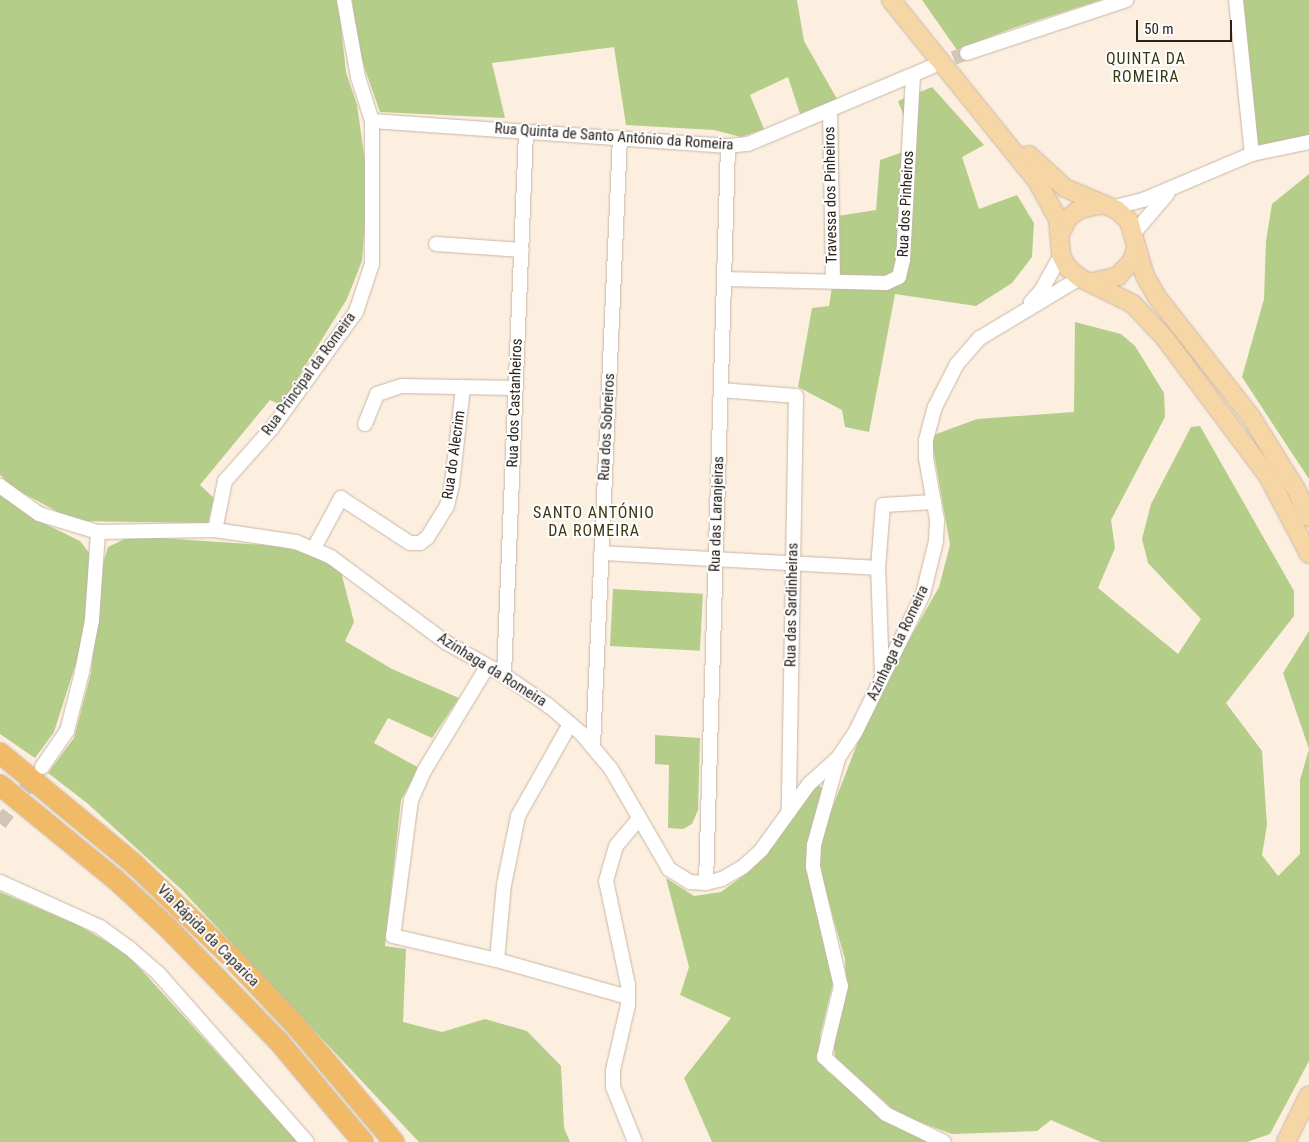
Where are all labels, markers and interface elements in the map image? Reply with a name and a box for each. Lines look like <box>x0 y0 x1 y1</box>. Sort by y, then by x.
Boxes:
scale bar <box>1139 10 1235 42</box>
text: 50 m <box>1144 20 1174 38</box>
district label: QUINTA DA ROMEIRA <box>1105 49 1187 87</box>
street label: Rua Quinta de Santo António da Romeira <box>494 120 734 154</box>
street label: Travessa dos Pinheiros <box>821 126 841 264</box>
street label: Rua dos Pinheiros <box>894 150 918 258</box>
street label: Rua Principal da Romeira <box>258 309 360 439</box>
street label: Rua dos Castanheiros <box>504 338 526 468</box>
street label: Rua dos Sobreiros <box>595 373 619 481</box>
street label: Rua do Alecrim <box>439 409 469 501</box>
street label: Rua das Laranjeiras <box>706 456 728 572</box>
district label: SANTO ANTÓNIO DA ROMEIRA <box>531 503 657 541</box>
street label: Rua das Sardinheiras <box>782 543 802 667</box>
street label: Azinhaga da Romeira <box>863 582 933 704</box>
street label: Azinhaga da Romeira <box>434 629 550 711</box>
street label: Via Rápida da Caparica <box>153 881 263 991</box>

